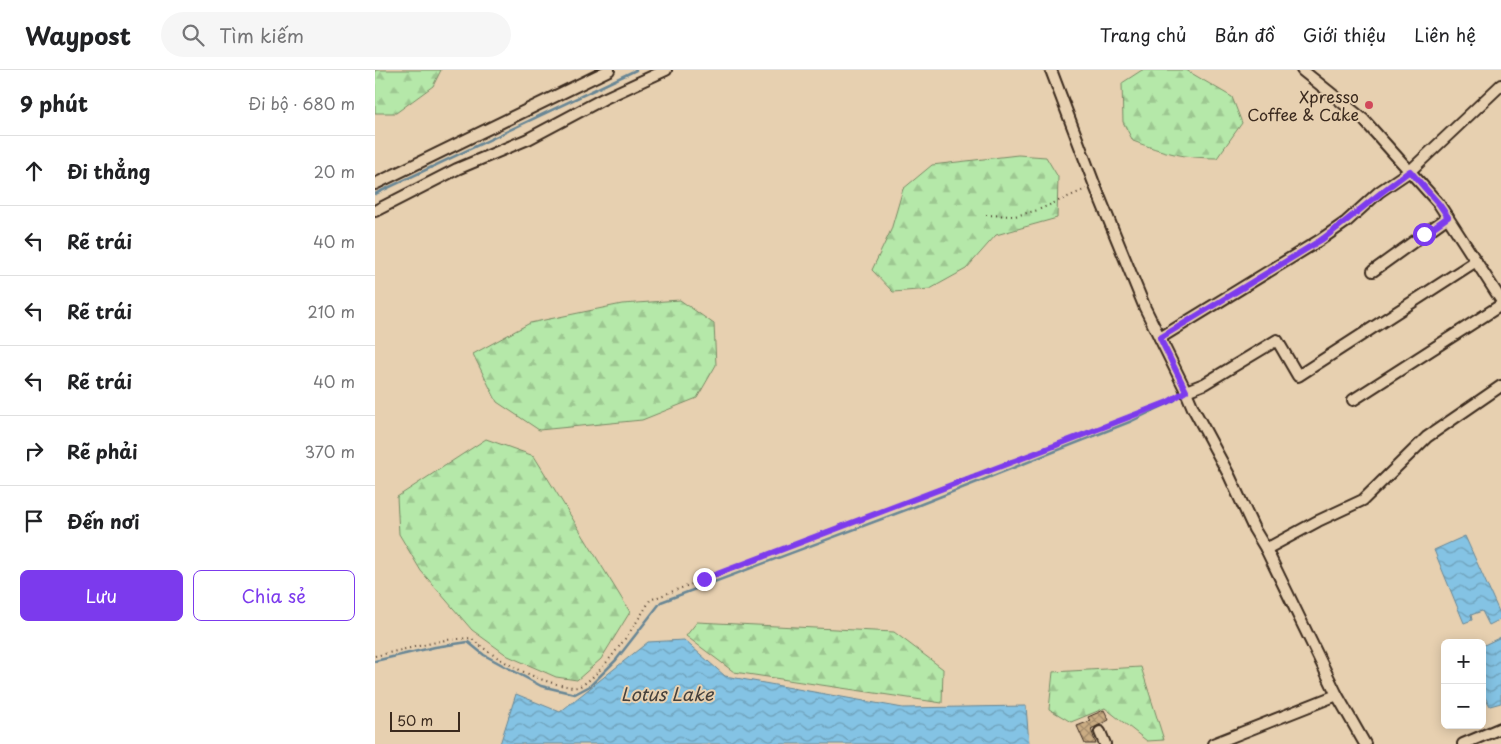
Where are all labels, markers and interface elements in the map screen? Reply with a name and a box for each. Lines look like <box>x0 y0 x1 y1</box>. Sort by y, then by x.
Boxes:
search box <box>161 12 511 57</box>
text: Waypost <box>25 17 131 53</box>
icon: search <box>179 21 207 49</box>
text: Tìm kiếm <box>219 21 304 49</box>
text: Trang chủ <box>1100 21 1187 48</box>
text: Bản đồ <box>1215 21 1275 48</box>
text: Giới thiệu <box>1303 21 1386 48</box>
text: Liên hệ <box>1414 21 1476 48</box>
place label: Xpresso Coffee & Cake <box>1247 84 1359 126</box>
text: 9 phút <box>20 87 88 119</box>
text: Đi bộ · 680 m <box>248 91 355 115</box>
marker: Xpresso Coffee & Cake <box>1363 99 1375 111</box>
icon: ahead <box>20 157 48 185</box>
text: Đi thẳng <box>67 157 150 185</box>
text: 20 m <box>314 159 355 183</box>
route start <box>1413 223 1436 246</box>
icon: left <box>20 227 48 255</box>
text: Rẽ trái <box>67 227 132 255</box>
text: 40 m <box>313 229 355 253</box>
icon: left <box>20 297 48 325</box>
text: Rẽ trái <box>67 297 132 325</box>
text: 210 m <box>307 299 355 323</box>
icon: left <box>20 367 48 395</box>
text: Rẽ trái <box>67 367 132 395</box>
text: 40 m <box>313 369 355 393</box>
icon: right <box>20 437 48 465</box>
text: Rẽ phải <box>67 437 138 465</box>
text: 370 m <box>305 439 355 463</box>
icon: arrive <box>20 507 48 535</box>
text: Đến nơi <box>67 507 140 535</box>
route end <box>693 568 716 591</box>
button: Lưu <box>20 570 183 621</box>
button: Chia sẻ <box>193 570 355 621</box>
map controls <box>1441 639 1486 729</box>
button: + <box>1441 639 1486 684</box>
water label: Lotus Lake <box>621 680 715 707</box>
button: − <box>1441 684 1486 729</box>
scale bar <box>390 709 460 732</box>
text: 50 m <box>397 710 433 731</box>

